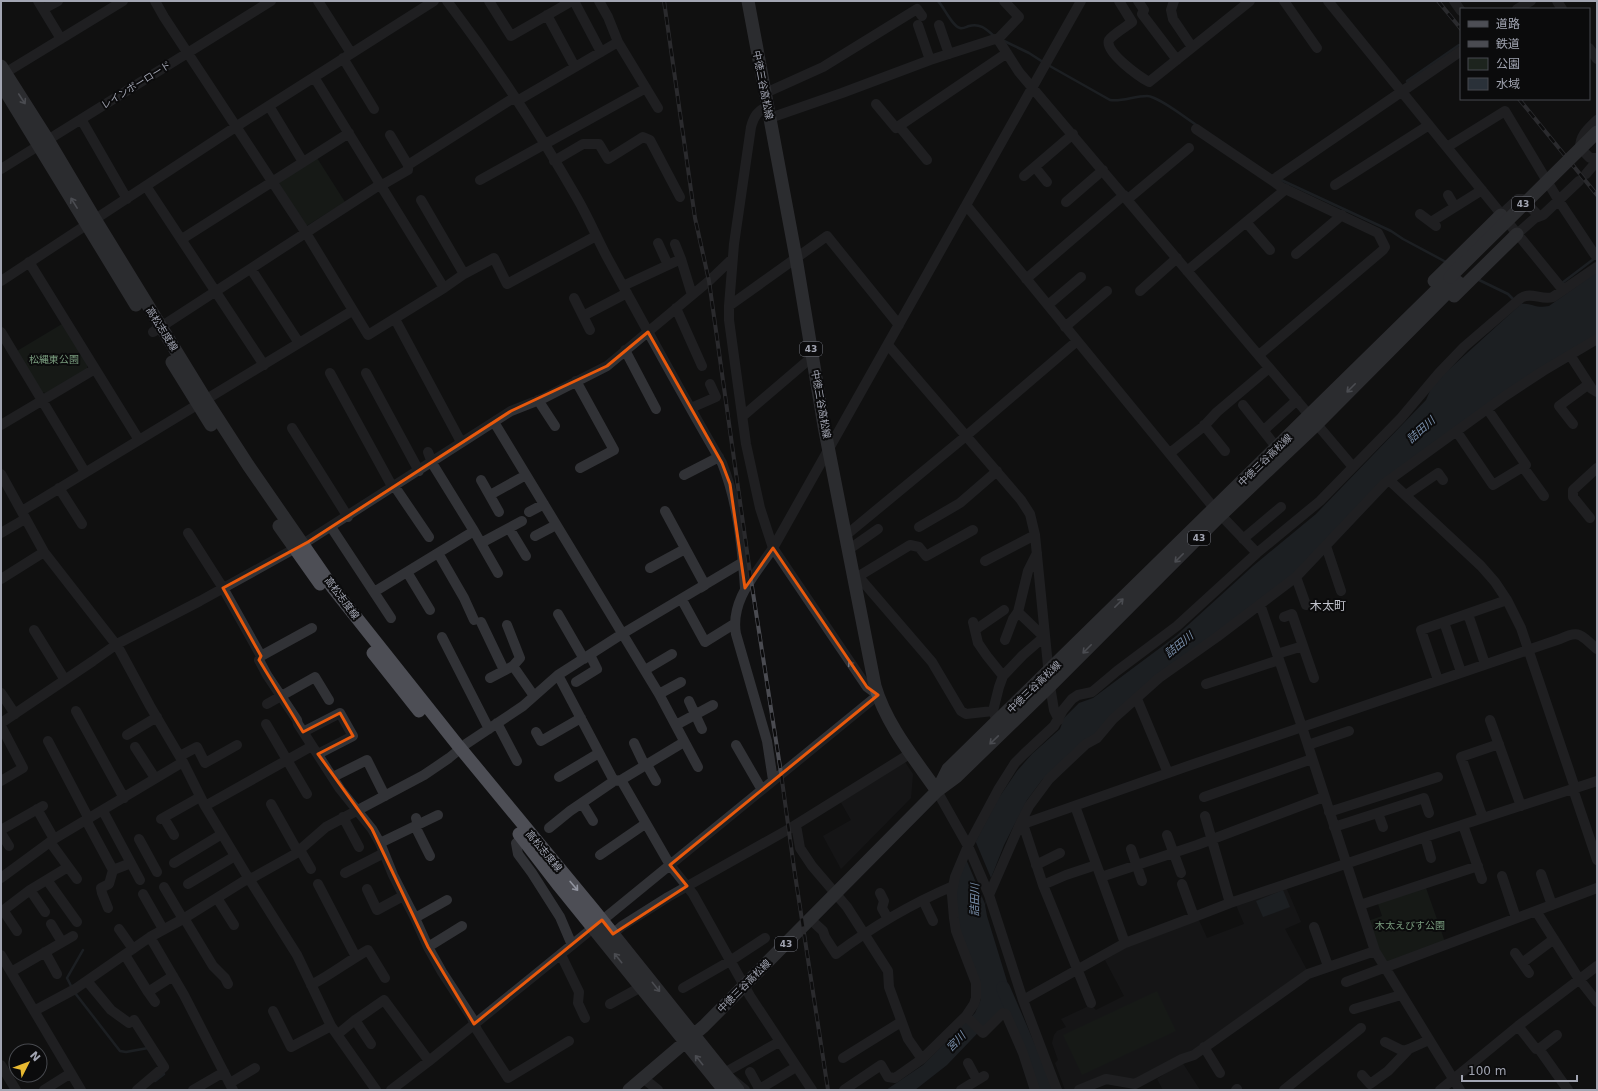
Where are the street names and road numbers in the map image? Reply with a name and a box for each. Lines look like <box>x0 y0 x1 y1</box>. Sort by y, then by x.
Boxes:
street label: 中徳三谷高松線 <box>751 50 775 120</box>
street label: レインボーロード <box>99 59 173 111</box>
road number: 43 <box>1512 197 1534 211</box>
street label: 高松志度線 <box>144 305 180 353</box>
road number: 43 <box>800 342 822 356</box>
street label: 中徳三谷高松線 <box>810 369 832 439</box>
street label: 中徳三谷高松線 <box>1236 432 1294 488</box>
road number: 43 <box>1188 531 1210 545</box>
street label: 高松志度線 <box>323 575 361 621</box>
street label: 中徳三谷高松線 <box>1005 659 1063 715</box>
street label: 高松志度線 <box>524 828 564 874</box>
road number: 43 <box>775 937 797 951</box>
street label: 中徳三谷高松線 <box>715 957 773 1015</box>

